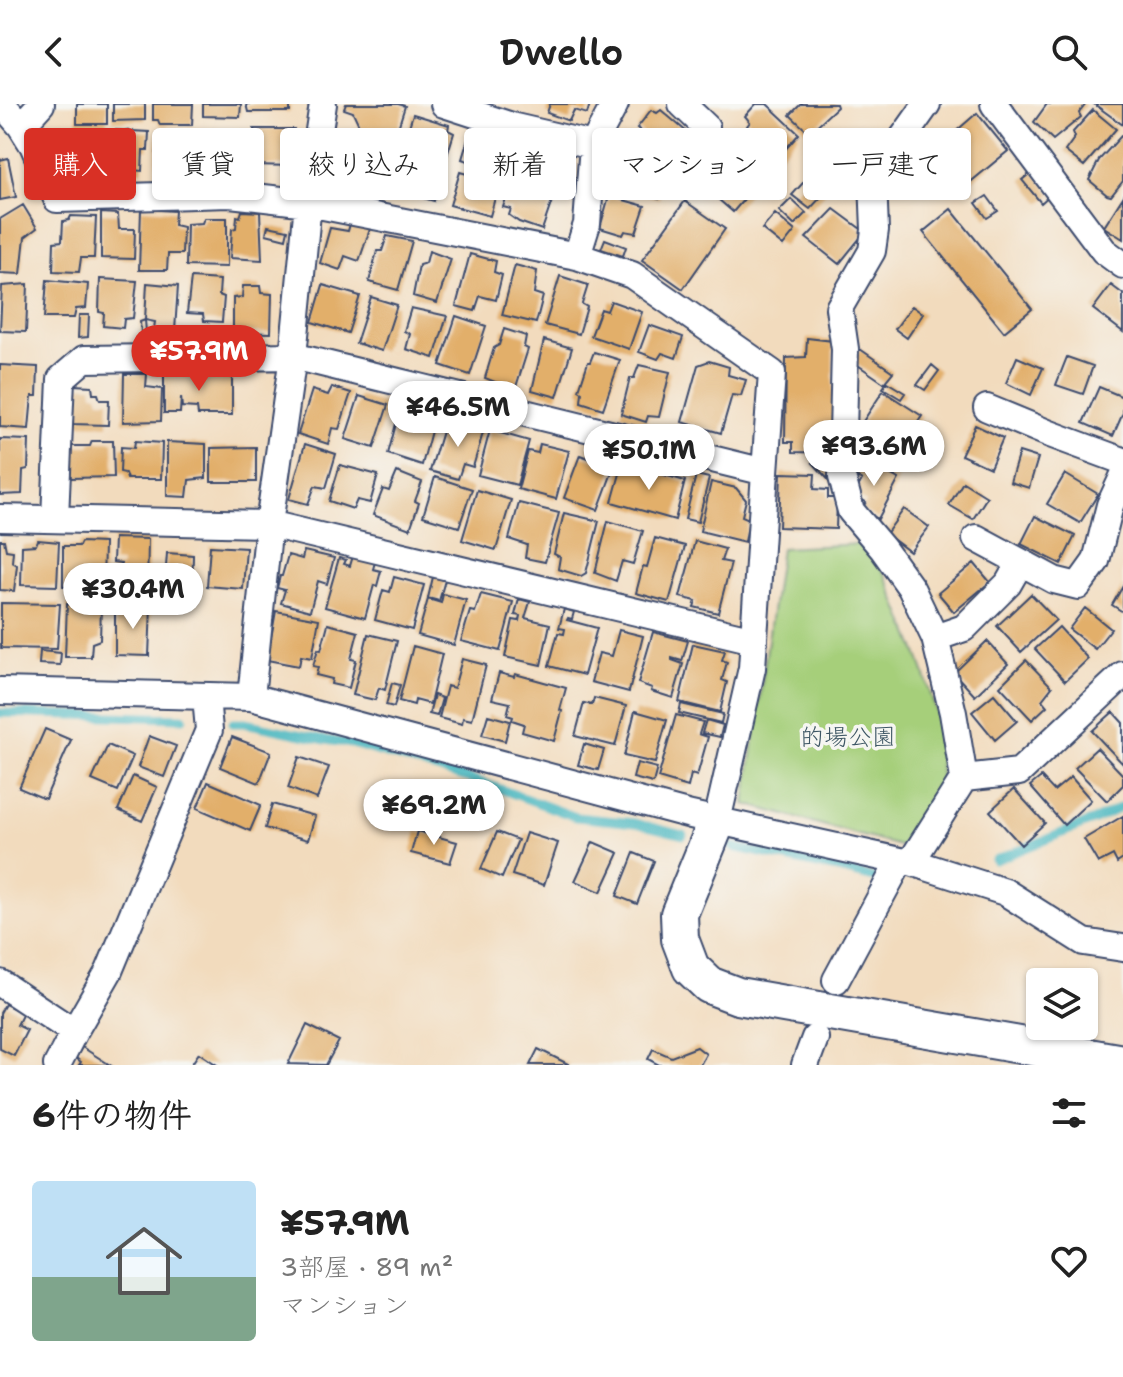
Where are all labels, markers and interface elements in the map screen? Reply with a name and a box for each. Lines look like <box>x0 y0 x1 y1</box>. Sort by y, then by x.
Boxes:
text: Dwello <box>500 28 623 77</box>
icon: back <box>32 30 76 74</box>
icon: search <box>1047 30 1091 74</box>
chip: 購入 <box>24 128 136 200</box>
chip: 賃貸 <box>152 128 264 200</box>
chip: 絞り込み <box>280 128 448 200</box>
chip: 新着 <box>464 128 576 200</box>
chip: マンション <box>592 128 787 200</box>
chip: 一戸建て <box>803 128 971 200</box>
pin: ¥57.9M <box>134 325 264 393</box>
text: ¥57.9M <box>149 333 249 368</box>
pin: ¥46.5M <box>393 381 523 449</box>
text: ¥46.5M <box>406 389 510 424</box>
pin: ¥93.6M <box>809 420 939 488</box>
pin: ¥50.1M <box>584 424 714 492</box>
text: ¥93.6M <box>821 428 927 463</box>
text: ¥50.1M <box>602 432 696 467</box>
pin: ¥30.4M <box>68 563 198 631</box>
text: ¥30.4M <box>81 571 185 606</box>
park label: 的場公園 <box>800 721 896 753</box>
pin: ¥69.2M <box>369 779 499 847</box>
text: ¥69.2M <box>381 787 487 822</box>
map controls <box>1026 968 1098 1040</box>
button: layers <box>1026 968 1098 1040</box>
icon: filters <box>1047 1091 1091 1135</box>
text: 6件の物件 <box>32 1092 192 1138</box>
text: ¥57.9M <box>280 1200 410 1246</box>
icon: home <box>96 1213 192 1309</box>
icon: heart <box>1047 1239 1091 1283</box>
text: 3部屋 · 89 m² <box>280 1249 454 1284</box>
text: マンション <box>280 1287 409 1322</box>

